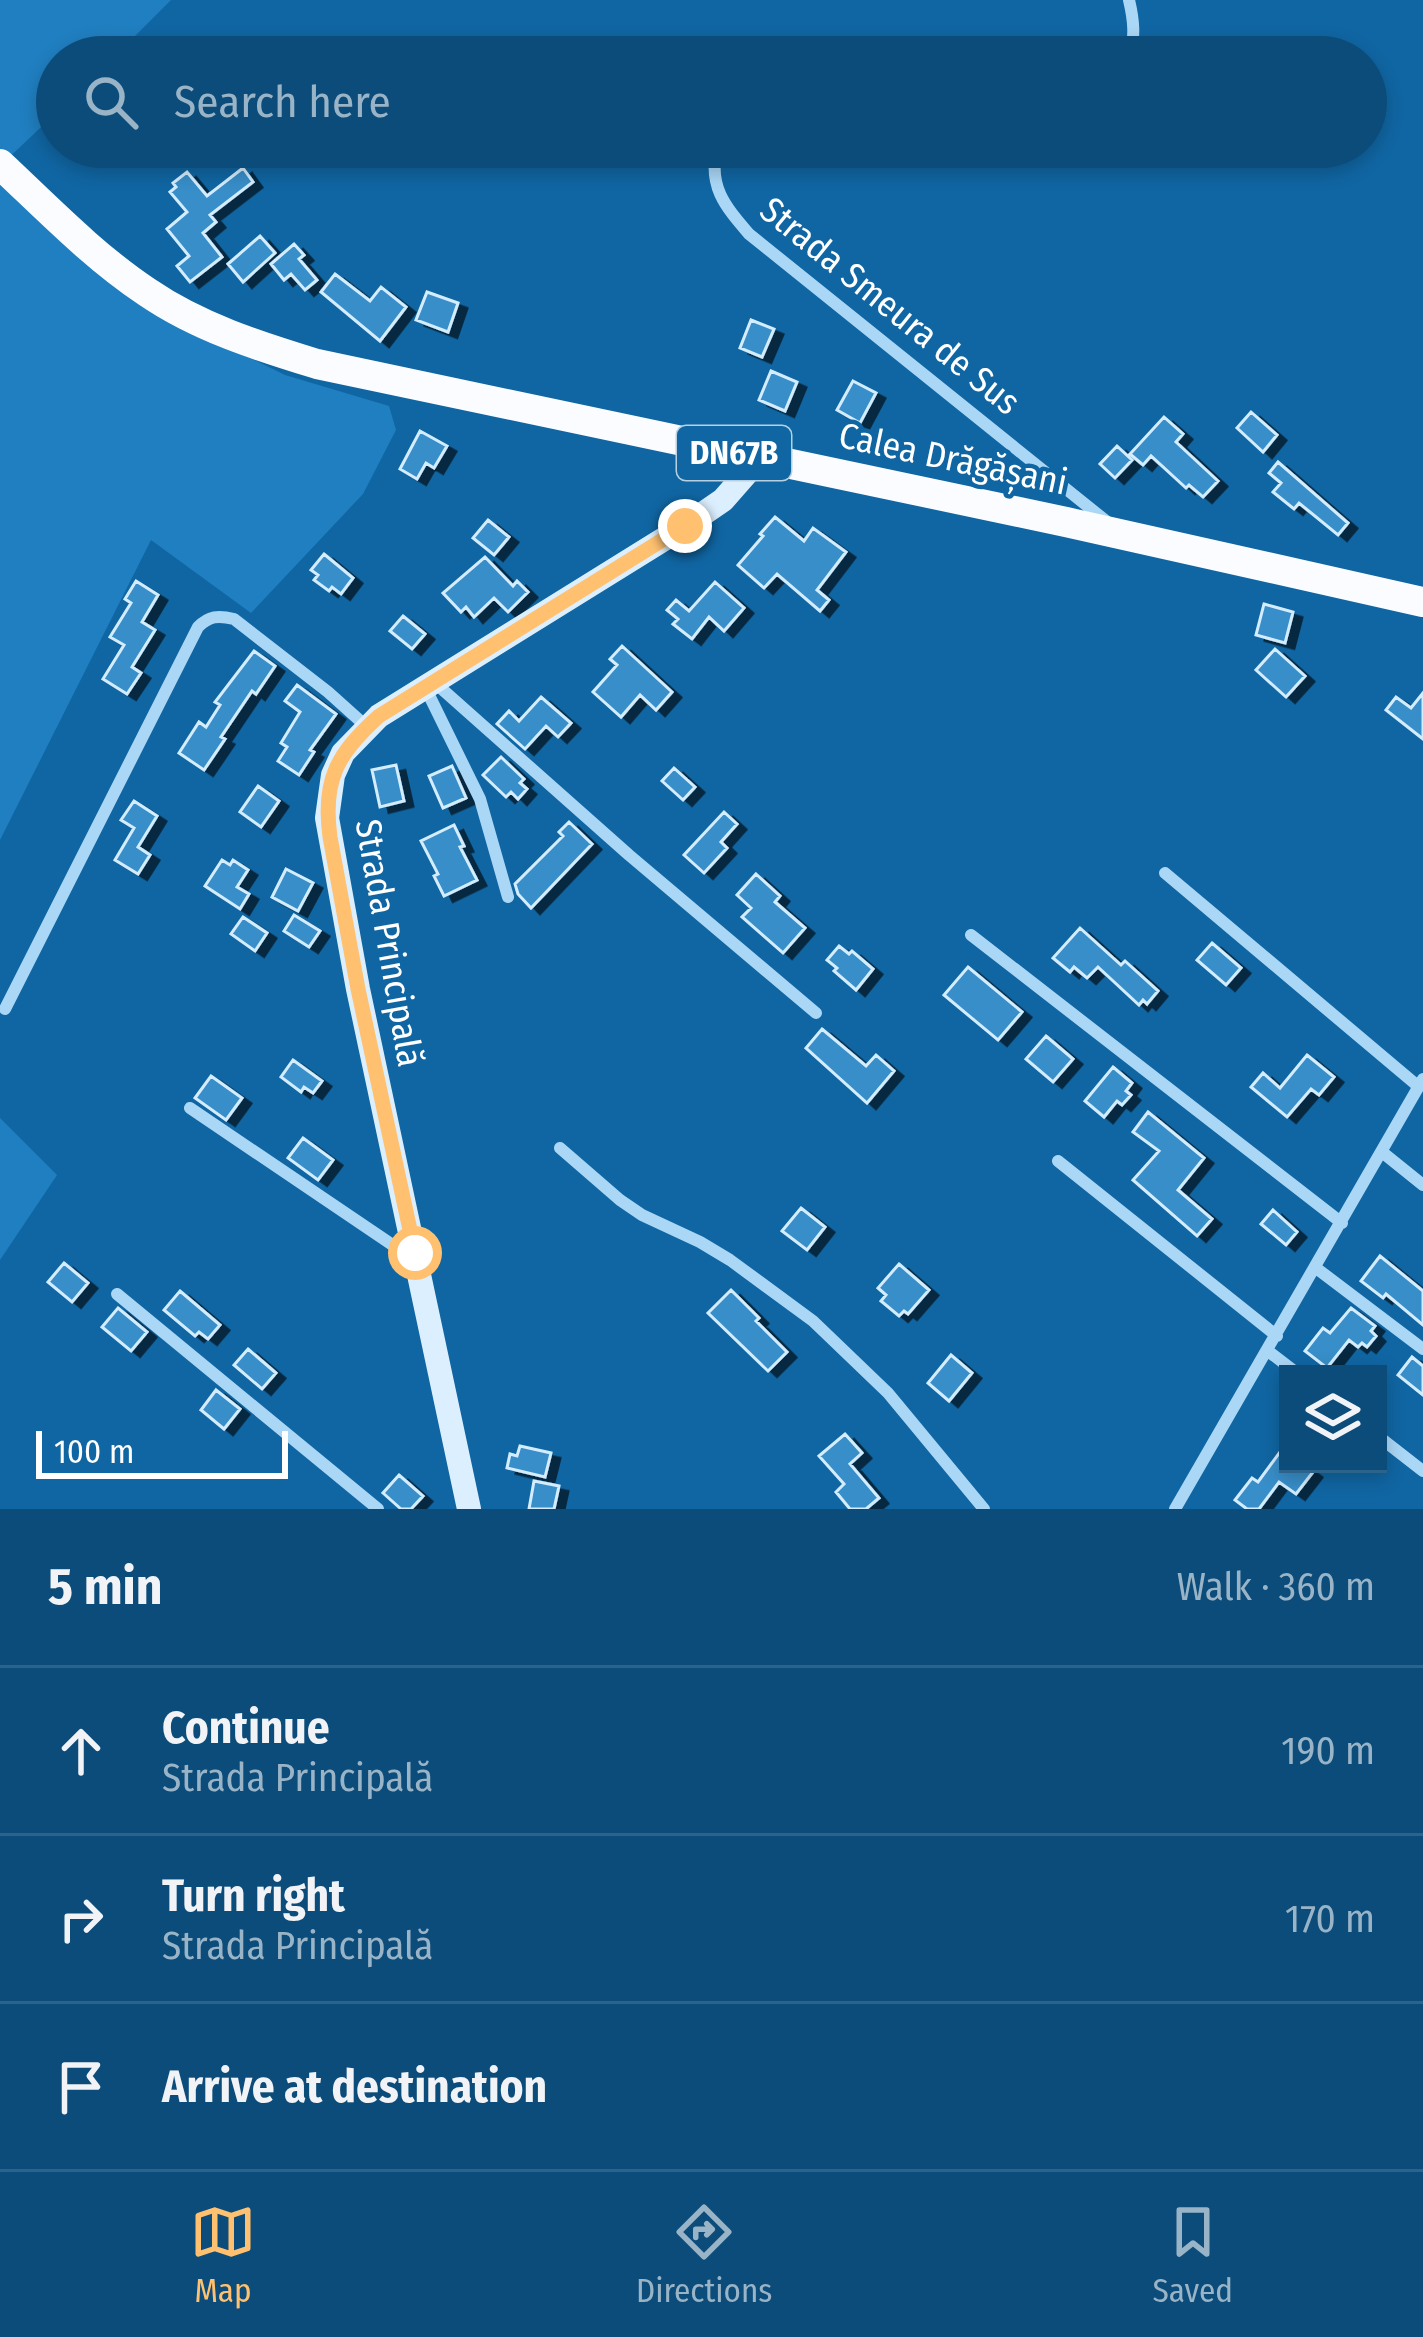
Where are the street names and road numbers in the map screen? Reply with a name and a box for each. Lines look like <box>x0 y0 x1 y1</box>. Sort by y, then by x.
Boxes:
street label: Strada Smeura de Sus <box>751 188 1029 424</box>
street label: Calea Drăgășani <box>835 413 1071 505</box>
road number: DN67B <box>677 426 791 480</box>
street label: Strada Principală <box>346 816 432 1070</box>

